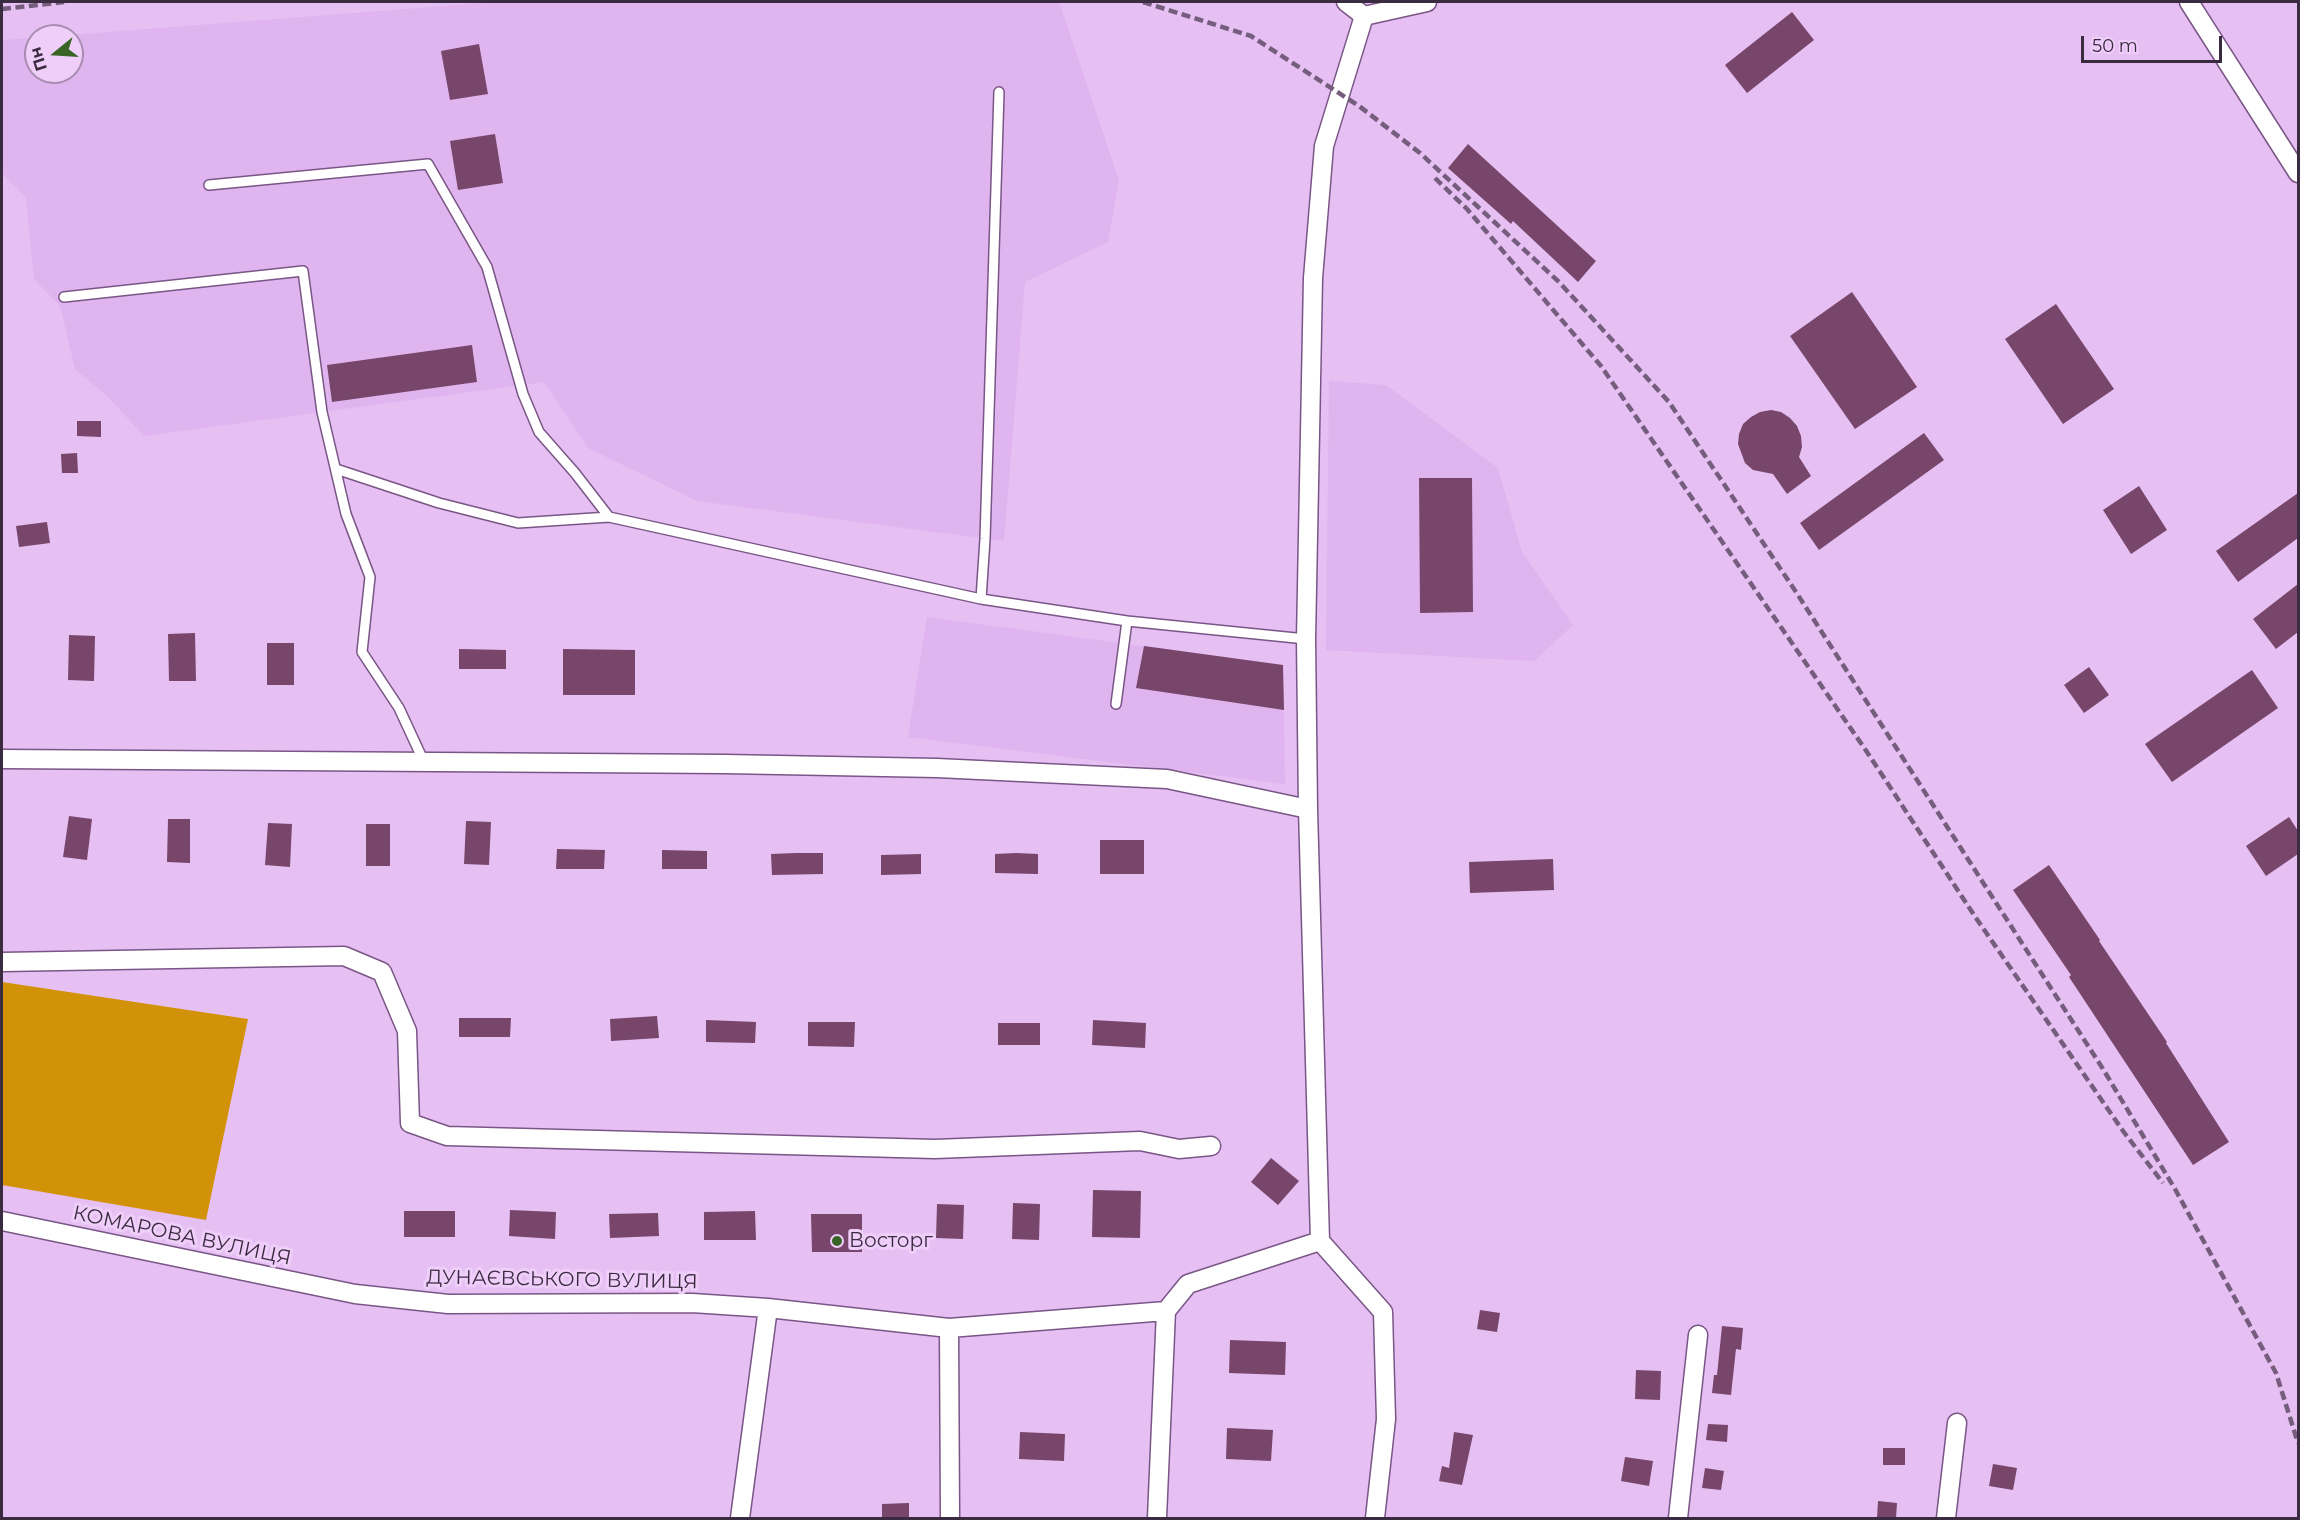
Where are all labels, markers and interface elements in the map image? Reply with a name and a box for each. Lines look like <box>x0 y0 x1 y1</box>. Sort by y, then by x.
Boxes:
north arrow <box>24 24 84 84</box>
scale bar <box>2084 24 2225 62</box>
text: 50 m <box>2092 35 2138 57</box>
text: Пн <box>26 45 51 74</box>
street label: КОМАРОВА ВУЛИЦЯ <box>71 1201 293 1271</box>
place label: Восторг <box>849 1229 933 1253</box>
marker: Восторг <box>830 1234 844 1248</box>
street label: ДУНАЄВСЬКОГО ВУЛИЦЯ <box>426 1266 698 1294</box>

